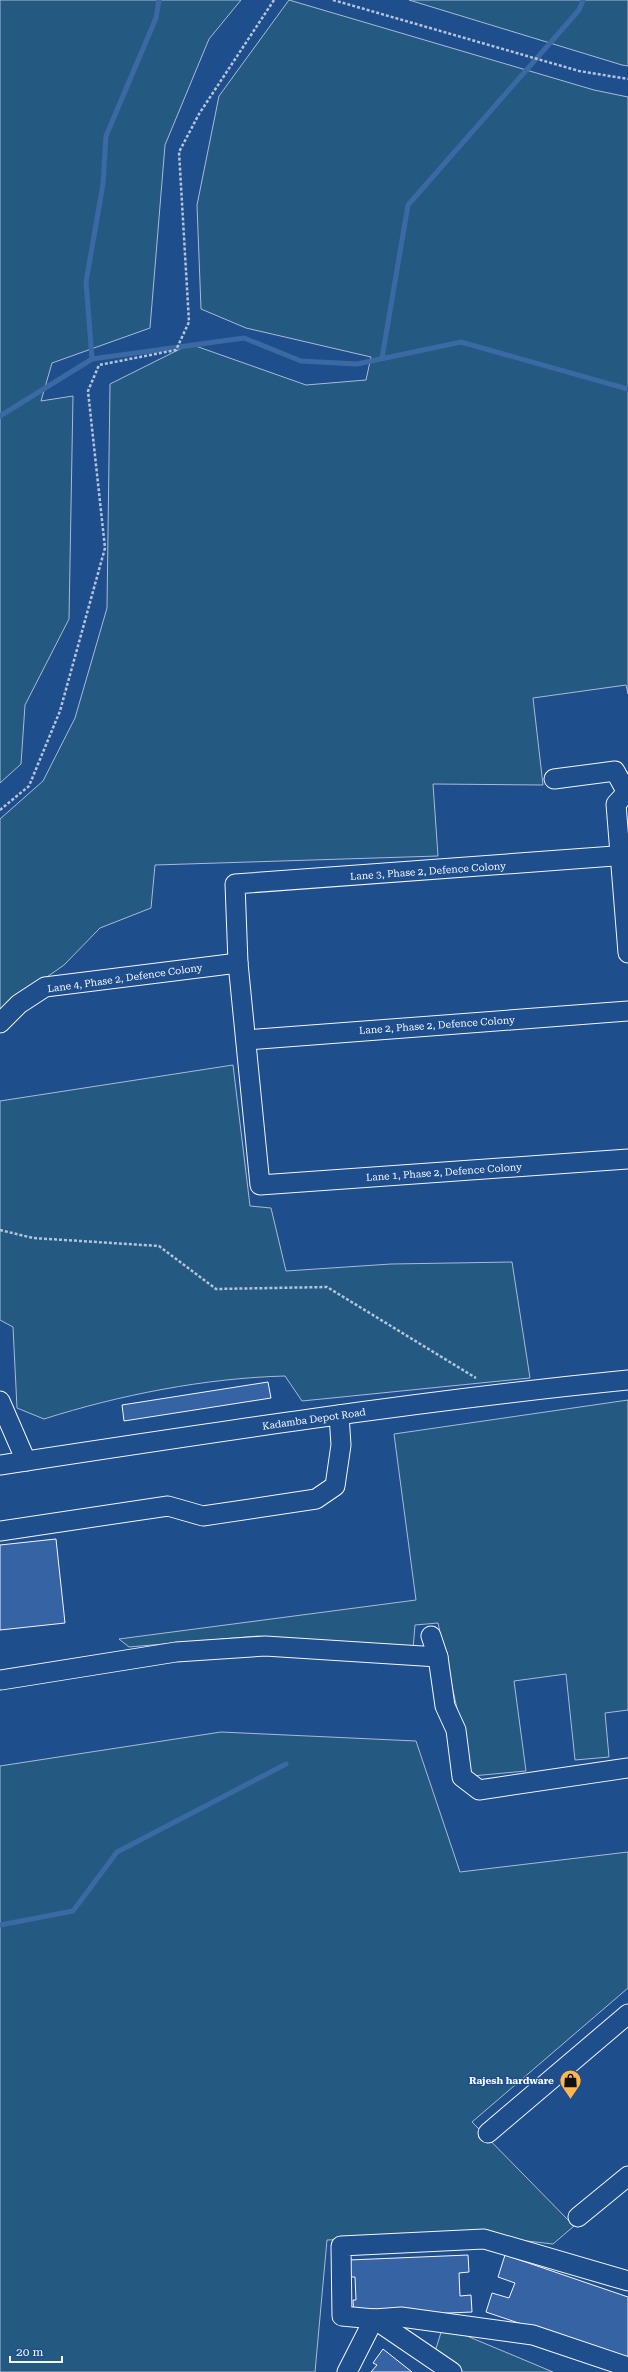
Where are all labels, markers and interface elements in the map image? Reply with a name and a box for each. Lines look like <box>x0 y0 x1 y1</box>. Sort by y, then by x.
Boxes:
street label: Lane 3, Phase 2, Defence Colony <box>350 860 506 882</box>
street label: Lane 4, Phase 2, Defence Colony <box>47 962 203 994</box>
street label: Lane 2, Phase 2, Defence Colony <box>359 1014 515 1036</box>
street label: Lane 1, Phase 2, Defence Colony <box>366 1161 522 1183</box>
street label: Kadamba Depot Road <box>262 1406 367 1432</box>
shop icon: Rajesh hardware <box>557 2067 583 2100</box>
place label: Rajesh hardware <box>469 2075 554 2086</box>
scale bar <box>10 2338 62 2364</box>
text: 20 m <box>16 2345 43 2359</box>

